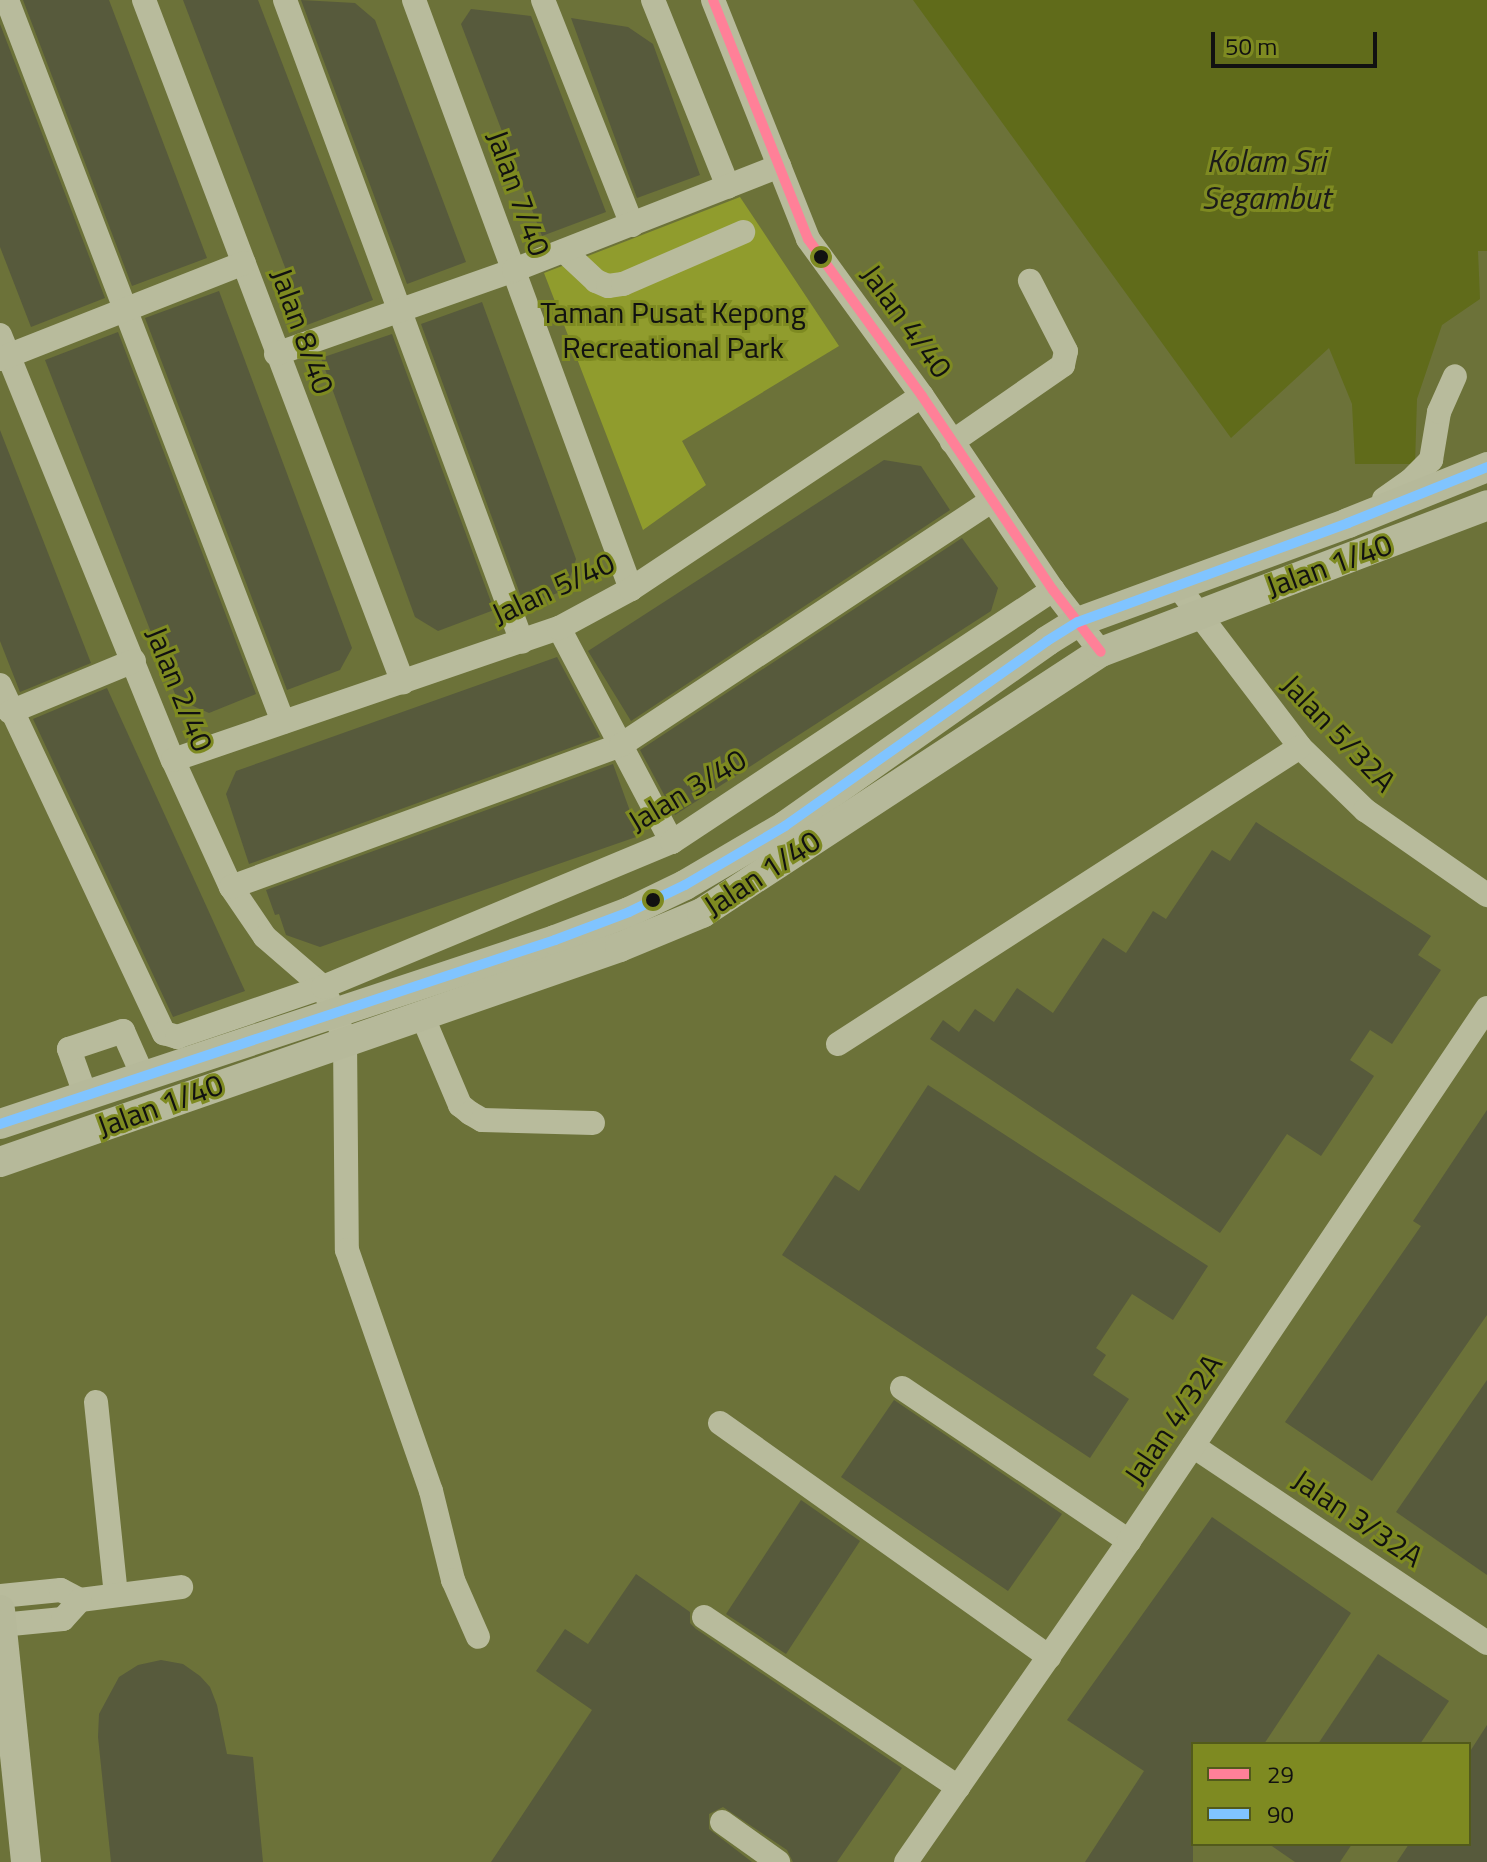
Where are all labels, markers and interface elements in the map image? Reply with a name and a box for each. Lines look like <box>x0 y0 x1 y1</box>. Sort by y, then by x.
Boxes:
scale bar <box>1215 16 1381 66</box>
text: 50 m <box>1225 28 1277 64</box>
street label: Jalan 7/40 <box>480 125 558 261</box>
water label: Kolam Sri Segambut <box>1202 142 1330 217</box>
unlabelled marker <box>813 249 829 265</box>
street label: Jalan 4/40 <box>854 257 960 385</box>
street label: Jalan 8/40 <box>264 263 342 399</box>
park label: Taman Pusat Kepong Recreational Park <box>540 294 806 364</box>
street label: Jalan 1/40 <box>1261 526 1397 604</box>
street label: Jalan 5/40 <box>486 544 620 632</box>
street label: Jalan 2/40 <box>139 621 221 757</box>
street label: Jalan 5/32A <box>1274 667 1404 799</box>
street label: Jalan 3/40 <box>622 741 752 839</box>
street label: Jalan 1/40 <box>697 822 827 924</box>
unlabelled marker <box>645 892 661 908</box>
street label: Jalan 1/40 <box>92 1066 228 1144</box>
street label: Jalan 4/32A <box>1116 1347 1230 1491</box>
street label: Jalan 3/32A <box>1286 1461 1430 1575</box>
legend <box>1191 1742 1471 1846</box>
text: 29 <box>1267 1756 1294 1792</box>
text: 90 <box>1267 1796 1294 1832</box>

